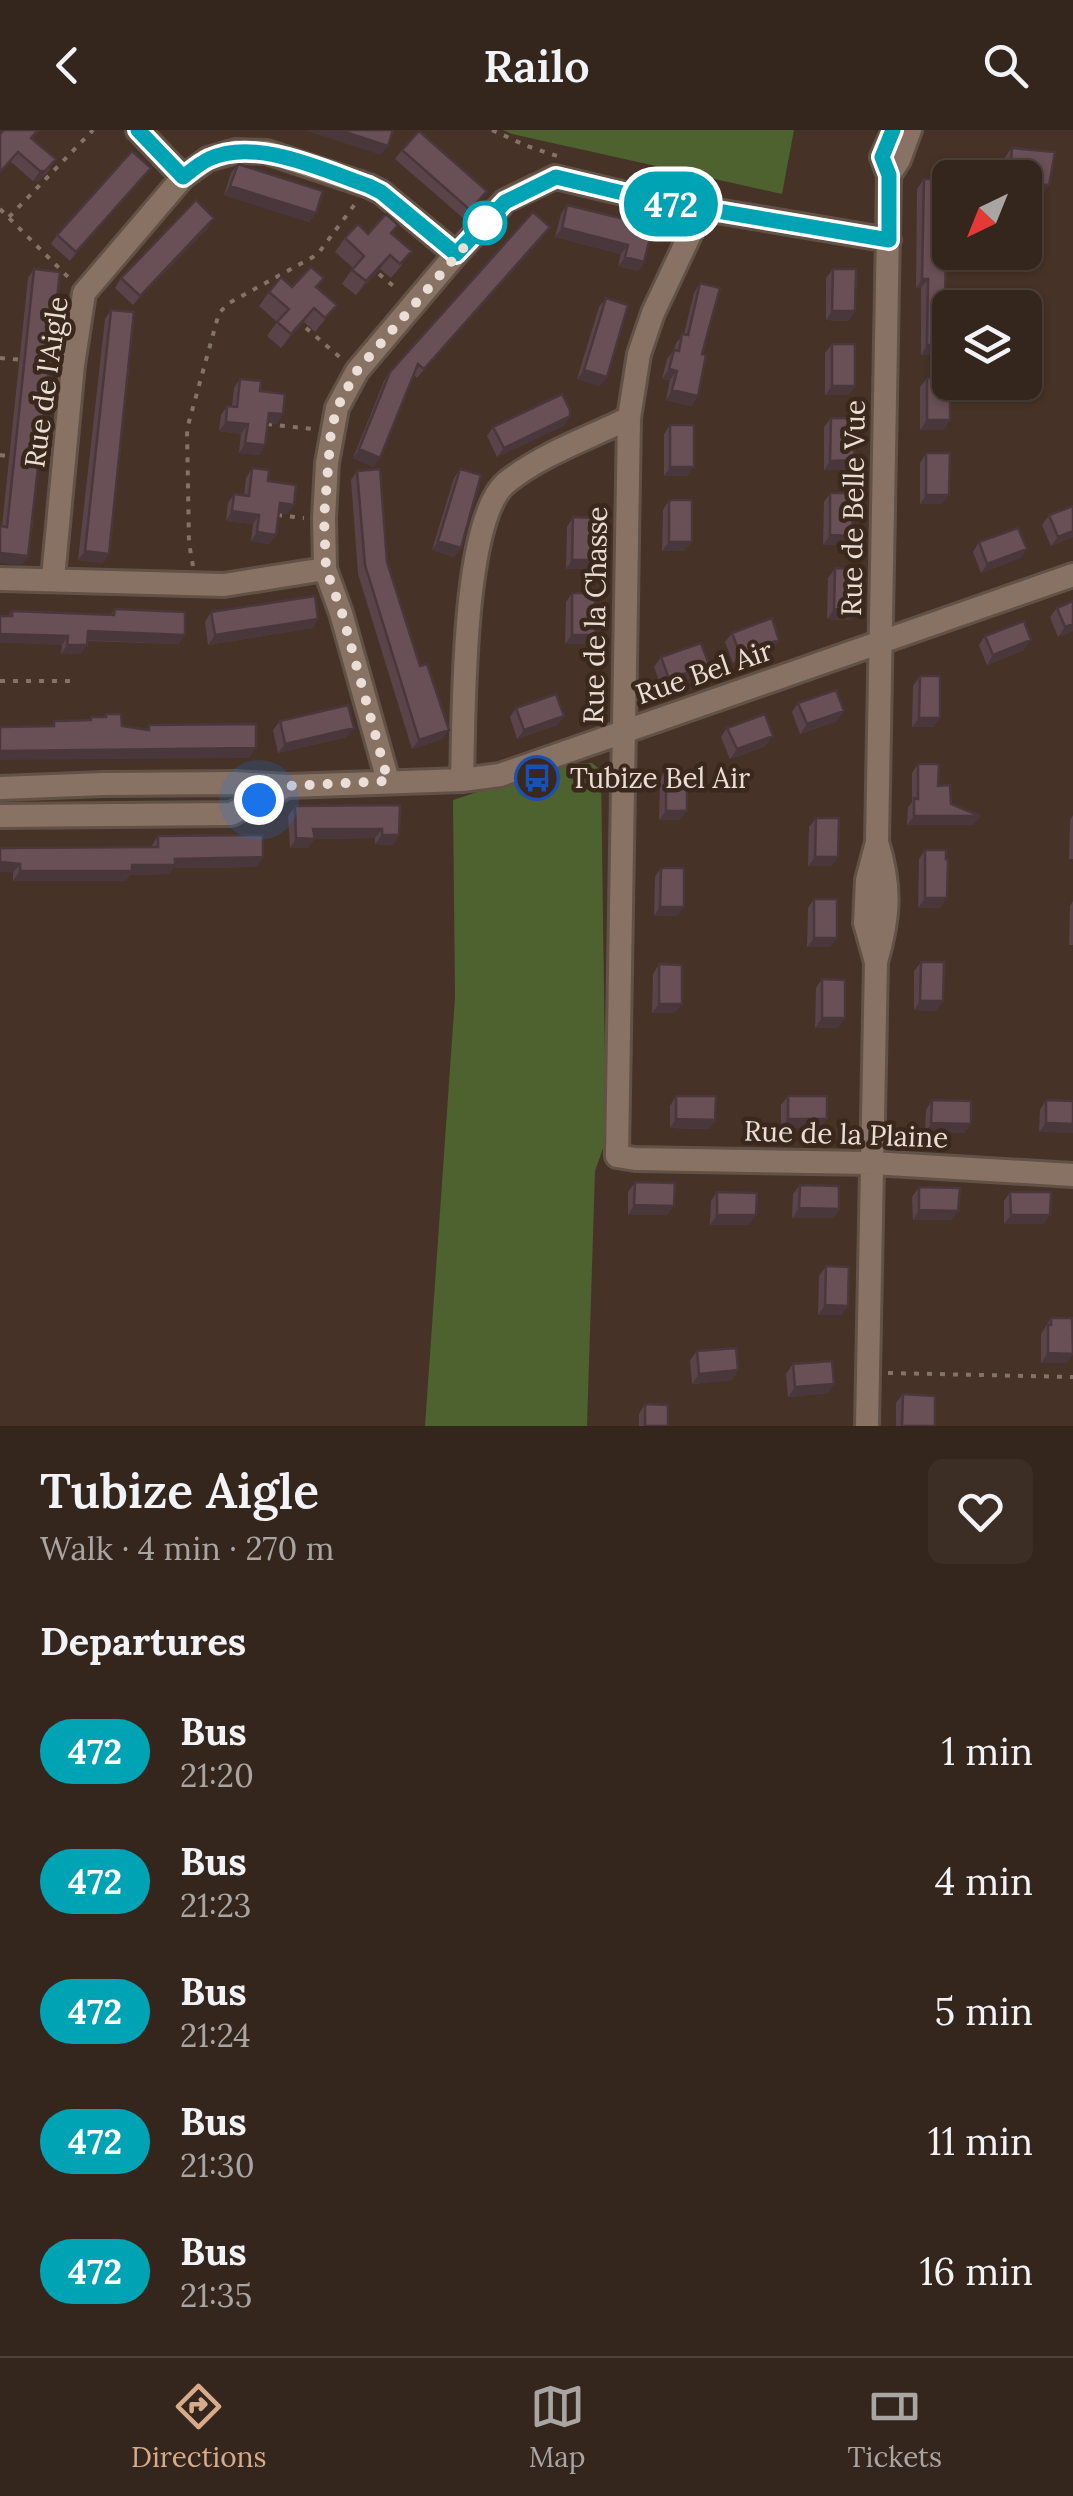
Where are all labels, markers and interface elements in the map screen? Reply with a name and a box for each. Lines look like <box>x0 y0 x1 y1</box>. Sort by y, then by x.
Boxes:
text: Railo <box>483 37 590 94</box>
icon: back <box>40 38 95 93</box>
icon: search <box>978 38 1033 93</box>
north arrow <box>932 160 1042 270</box>
map controls <box>932 160 1042 400</box>
line badge: 472 <box>614 172 728 236</box>
text: 472 <box>644 182 698 227</box>
unlabelled marker <box>464 202 506 244</box>
button: layers <box>932 290 1042 400</box>
street label: Rue de l'Aigle <box>16 294 76 470</box>
street label: Rue de Belle Vue <box>833 400 873 616</box>
street label: Rue de la Chasse <box>575 506 615 724</box>
street label: Rue Bel Air <box>631 632 777 712</box>
bus stop icon: Tubize Bel Air <box>514 755 560 801</box>
place label: Tubize Bel Air <box>570 760 750 796</box>
your location <box>234 775 284 825</box>
street label: Rue de la Plaine <box>743 1112 949 1156</box>
button: heart <box>928 1459 1033 1564</box>
text: Tubize Aigle <box>40 1460 319 1521</box>
text: Walk · 4 min · 270 m <box>40 1528 334 1569</box>
text: Departures <box>40 1617 246 1665</box>
text: Bus <box>180 1707 247 1755</box>
text: 1 min <box>941 1727 1033 1775</box>
text: 472 <box>68 1729 122 1774</box>
text: 21:20 <box>180 1755 254 1796</box>
text: Bus <box>180 1837 247 1885</box>
text: 4 min <box>935 1857 1033 1905</box>
text: 472 <box>68 1859 122 1904</box>
text: 21:23 <box>180 1885 251 1926</box>
text: Bus <box>180 1967 247 2015</box>
text: 5 min <box>935 1987 1033 2035</box>
text: 472 <box>68 1989 122 2034</box>
text: 21:24 <box>180 2015 251 2056</box>
text: Bus <box>180 2097 247 2145</box>
text: 11 min <box>928 2117 1033 2165</box>
text: 472 <box>68 2119 122 2164</box>
text: 21:30 <box>180 2145 255 2186</box>
text: Bus <box>180 2227 247 2275</box>
text: 16 min <box>919 2247 1033 2295</box>
text: 472 <box>68 2249 122 2294</box>
text: 21:35 <box>180 2275 252 2316</box>
tab: Directions <box>131 2379 267 2475</box>
tab: Map <box>529 2379 586 2475</box>
tab: Tickets <box>848 2379 942 2475</box>

